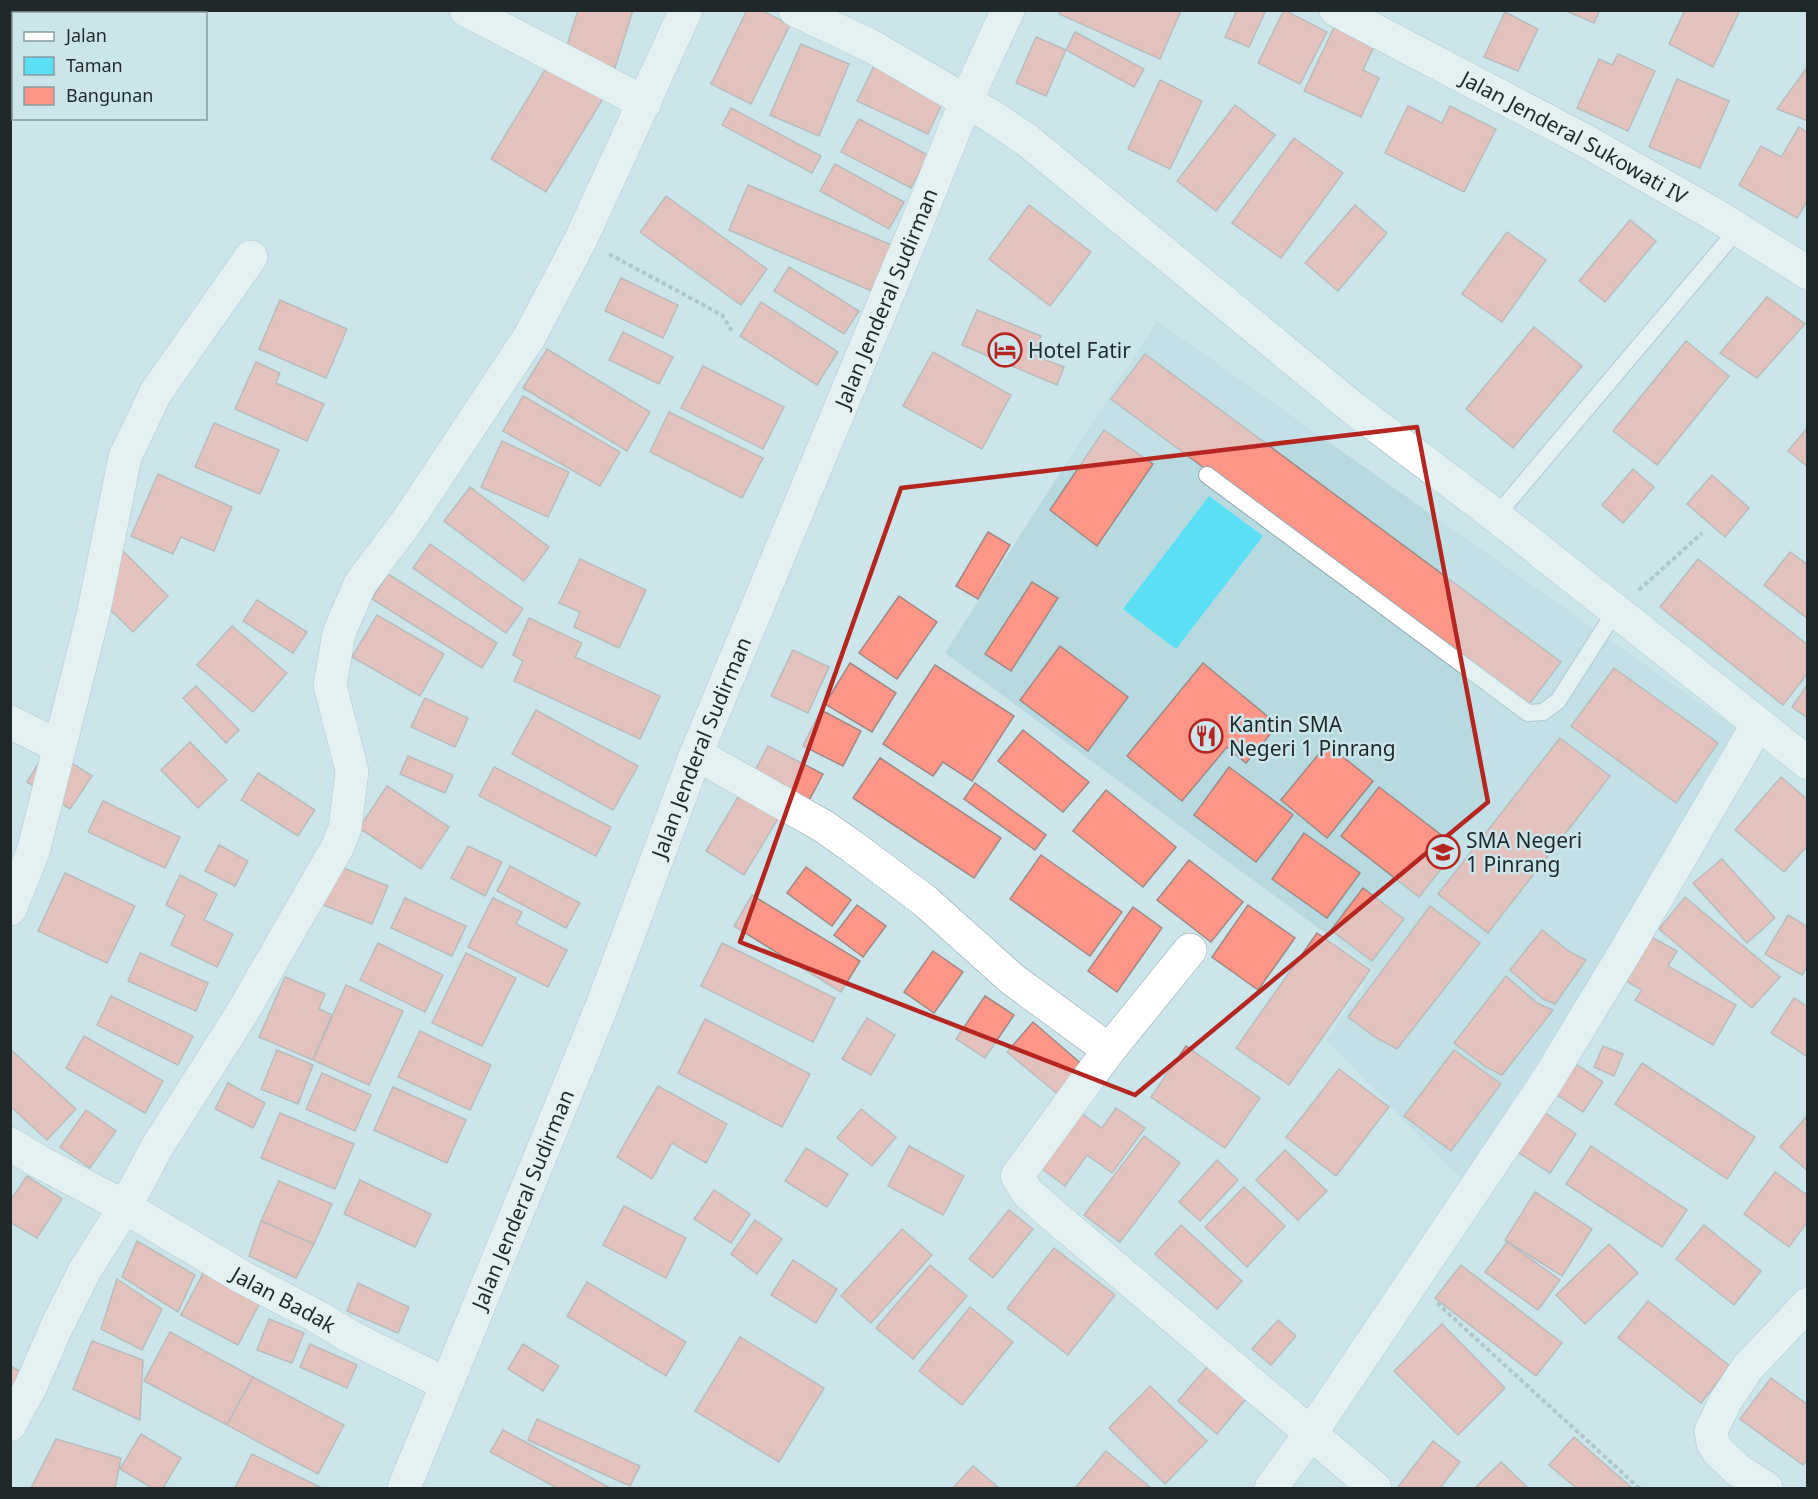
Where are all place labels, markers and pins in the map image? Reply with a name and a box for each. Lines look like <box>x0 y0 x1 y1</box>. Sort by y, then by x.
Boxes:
hotel icon: Hotel Fatir <box>987 332 1023 368</box>
place label: Hotel Fatir <box>1028 336 1131 364</box>
place label: Kantin SMA Negeri 1 Pinrang <box>1229 710 1396 762</box>
restaurant icon: Kantin SMA Negeri 1 Pinrang <box>1188 718 1224 754</box>
place label: SMA Negeri 1 Pinrang <box>1466 826 1582 878</box>
school or university icon: SMA Negeri 1 Pinrang <box>1425 834 1461 870</box>

